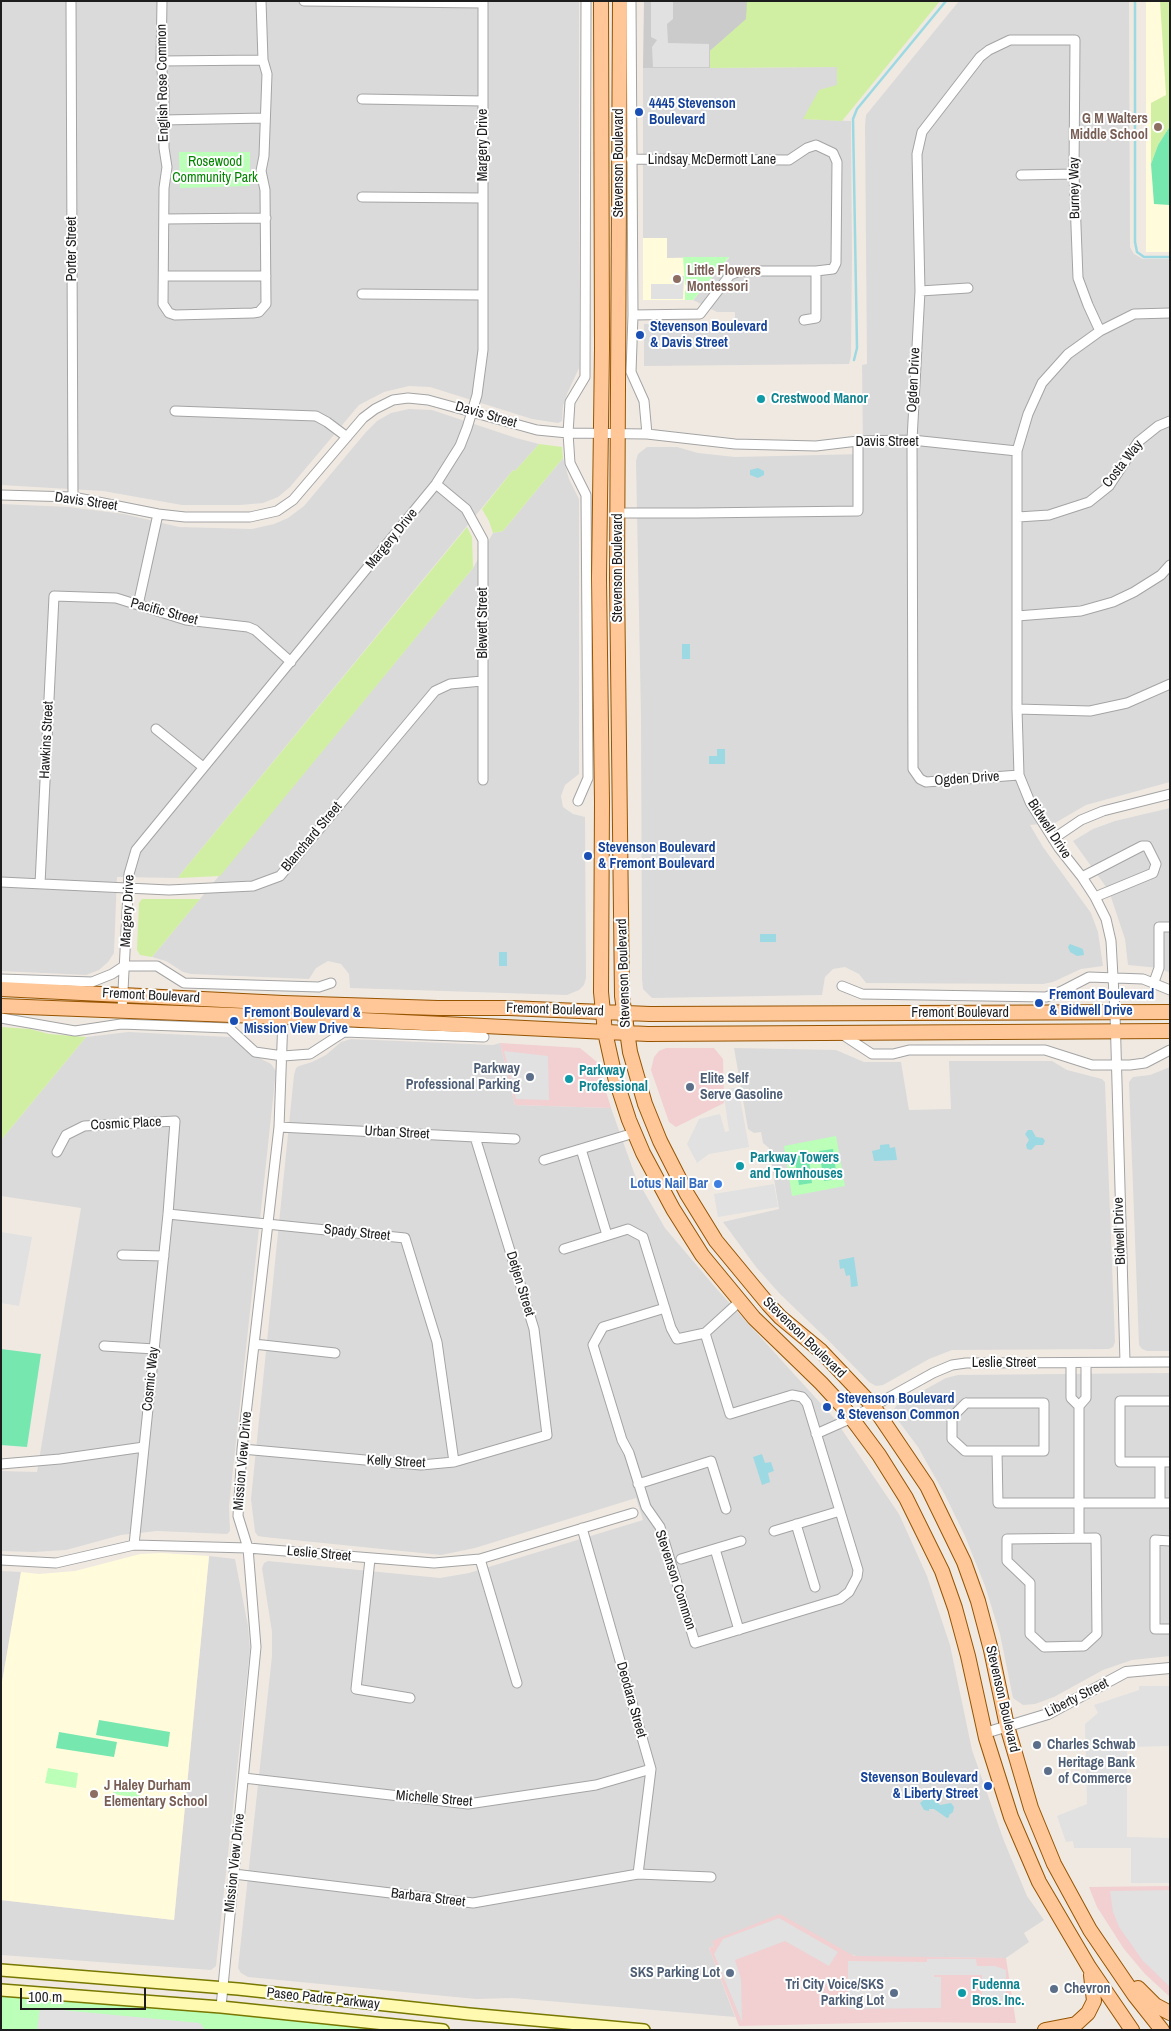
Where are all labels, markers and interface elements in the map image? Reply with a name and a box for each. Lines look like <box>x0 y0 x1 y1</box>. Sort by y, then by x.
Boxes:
street label: English Rose Common <box>154 24 172 142</box>
place label: 4445 Stevenson Boulevard <box>649 96 736 128</box>
marker: 4445 Stevenson Boulevard <box>633 106 645 118</box>
street label: Stevenson Boulevard <box>611 108 627 218</box>
street label: Margery Drive <box>475 109 491 181</box>
place label: G M Walters Middle School <box>1070 111 1148 144</box>
marker: G M Walters Middle School <box>1152 121 1164 133</box>
street label: Lindsay McDermott Lane <box>648 152 776 168</box>
park label: Rosewood Community Park <box>172 154 258 186</box>
street label: Burney Way <box>1066 157 1084 219</box>
street label: Porter Street <box>64 216 80 282</box>
place label: Little Flowers Montessori <box>687 263 761 296</box>
marker: Little Flowers Montessori <box>671 273 683 285</box>
place label: Stevenson Boulevard & Davis Street <box>650 319 767 352</box>
marker: Stevenson Boulevard & Davis Street <box>634 329 646 341</box>
street label: Ogden Drive <box>904 347 924 413</box>
place label: Crestwood Manor <box>771 391 868 407</box>
marker: Crestwood Manor <box>755 393 767 405</box>
street label: Davis Street <box>453 398 519 432</box>
street label: Davis Street <box>855 434 919 450</box>
street label: Costa Way <box>1099 437 1147 491</box>
street label: Davis Street <box>54 489 118 515</box>
street label: Margery Drive <box>363 505 421 573</box>
street label: Stevenson Boulevard <box>610 513 626 623</box>
street label: Blewett Street <box>475 587 491 659</box>
street label: Pacific Street <box>129 595 199 629</box>
street label: Hawkins Street <box>37 701 57 779</box>
street label: Ogden Drive <box>934 768 1000 790</box>
street label: Bidwell Drive <box>1024 796 1074 862</box>
street label: Blanchard Street <box>278 799 346 875</box>
place label: Stevenson Boulevard & Fremont Boulevard <box>598 840 715 872</box>
marker: Stevenson Boulevard & Fremont Boulevard <box>582 850 594 862</box>
street label: Margery Drive <box>118 874 138 948</box>
street label: Stevenson Boulevard <box>614 918 634 1028</box>
street label: Fremont Boulevard <box>102 985 200 1007</box>
place label: Fremont Boulevard & Bidwell Drive <box>1049 987 1154 1020</box>
marker: Fremont Boulevard & Bidwell Drive <box>1033 997 1045 1009</box>
street label: Fremont Boulevard <box>506 1000 604 1020</box>
place label: Fremont Boulevard & Mission View Drive <box>244 1005 361 1038</box>
street label: Fremont Boulevard <box>911 1005 1009 1021</box>
marker: Fremont Boulevard & Mission View Drive <box>228 1015 240 1027</box>
place label: Parkway Professional Parking <box>406 1061 520 1094</box>
place label: Parkway Professional <box>579 1063 648 1096</box>
marker: Parkway Professional Parking <box>524 1071 536 1083</box>
place label: Elite Self Serve Gasoline <box>700 1071 783 1104</box>
marker: Parkway Professional <box>563 1073 575 1085</box>
marker: Elite Self Serve Gasoline <box>684 1081 696 1093</box>
street label: Cosmic Place <box>90 1114 162 1134</box>
street label: Urban Street <box>364 1123 430 1143</box>
place label: Parkway Towers and Townhouses <box>750 1150 843 1182</box>
marker: Parkway Towers and Townhouses <box>734 1160 746 1172</box>
place label: Lotus Nail Bar <box>630 1176 708 1192</box>
marker: Lotus Nail Bar <box>712 1178 724 1190</box>
street label: Bidwell Drive <box>1110 1197 1130 1265</box>
street label: Spady Street <box>323 1221 391 1245</box>
street label: Detjen Street <box>502 1250 538 1318</box>
street label: Stevenson Boulevard <box>759 1294 849 1382</box>
street label: Cosmic Way <box>139 1346 163 1412</box>
street label: Leslie Street <box>972 1355 1036 1371</box>
place label: Stevenson Boulevard & Stevenson Common <box>837 1391 959 1424</box>
marker: Stevenson Boulevard & Stevenson Common <box>821 1401 833 1413</box>
street label: Mission View Drive <box>230 1411 256 1511</box>
street label: Kelly Street <box>366 1452 426 1472</box>
street label: Stevenson Common <box>651 1528 699 1632</box>
street label: Leslie Street <box>286 1543 352 1565</box>
street label: Stevenson Boulevard <box>982 1644 1022 1754</box>
street label: Deodara Street <box>612 1660 650 1740</box>
street label: Liberty Street <box>1042 1675 1112 1721</box>
place label: Charles Schwab <box>1047 1737 1136 1753</box>
marker: Charles Schwab <box>1031 1739 1043 1751</box>
place label: Heritage Bank of Commerce <box>1058 1755 1135 1788</box>
marker: Heritage Bank of Commerce <box>1042 1765 1054 1777</box>
place label: Stevenson Boulevard & Liberty Street <box>861 1770 978 1802</box>
place label: J Haley Durham Elementary School <box>104 1778 207 1810</box>
marker: Stevenson Boulevard & Liberty Street <box>982 1780 994 1792</box>
street label: Michelle Street <box>395 1787 473 1811</box>
marker: J Haley Durham Elementary School <box>88 1788 100 1800</box>
street label: Mission View Drive <box>221 1813 249 1913</box>
street label: Barbara Street <box>390 1885 466 1911</box>
place label: SKS Parking Lot <box>630 1965 720 1981</box>
marker: SKS Parking Lot <box>724 1967 736 1979</box>
place label: Tri City Voice/SKS Parking Lot <box>785 1977 884 2010</box>
place label: Fudenna Bros. Inc. <box>972 1977 1024 2010</box>
scale bar <box>22 1978 149 2010</box>
place label: Chevron <box>1064 1981 1111 1997</box>
marker: Chevron <box>1048 1983 1060 1995</box>
street label: Paseo Padre Parkway <box>266 1985 380 2013</box>
text: 100 m <box>28 1986 62 2007</box>
marker: Tri City Voice/SKS Parking Lot <box>888 1987 900 1999</box>
marker: Fudenna Bros. Inc. <box>956 1987 968 1999</box>

